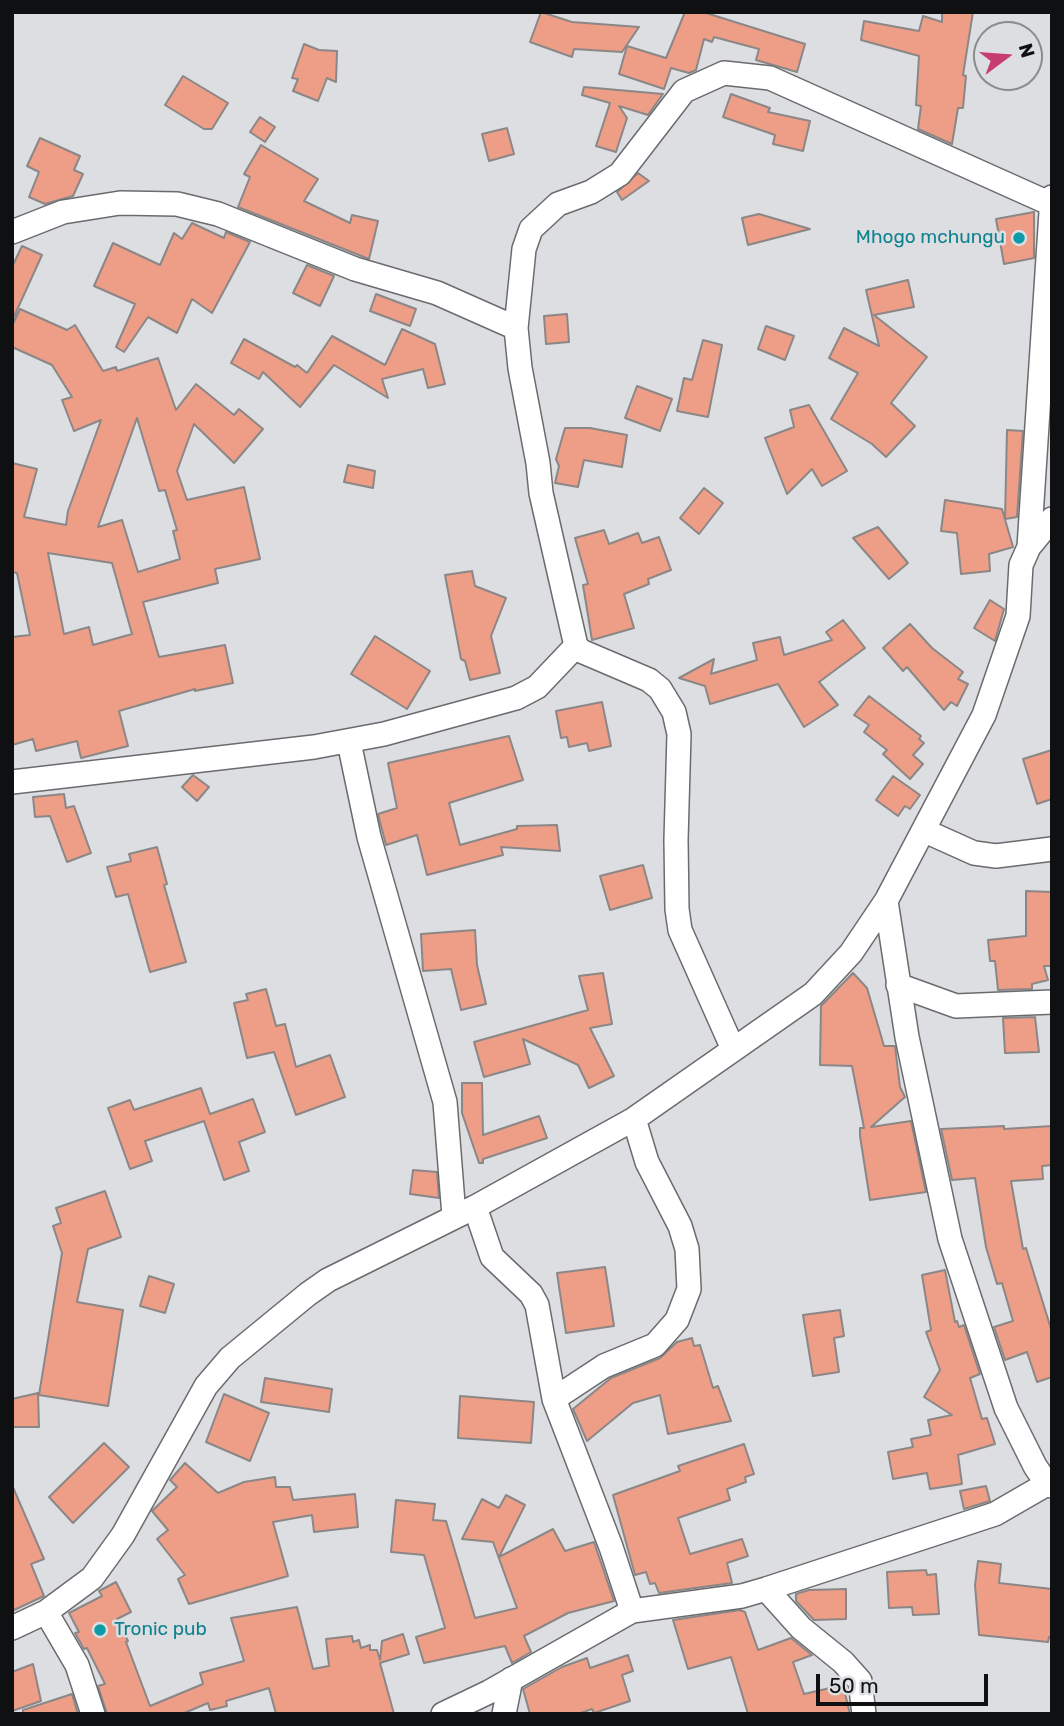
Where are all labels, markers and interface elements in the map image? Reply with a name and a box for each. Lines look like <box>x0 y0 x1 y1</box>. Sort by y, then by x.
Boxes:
north arrow <box>973 21 1043 91</box>
text: N <box>1014 41 1040 60</box>
place label: Mhogo mchungu <box>856 227 1005 249</box>
marker: Mhogo mchungu <box>1011 230 1027 246</box>
place label: Tronic pub <box>114 1619 207 1641</box>
marker: Tronic pub <box>92 1622 108 1638</box>
scale bar <box>819 1660 990 1704</box>
text: 50 m <box>829 1673 879 1698</box>

